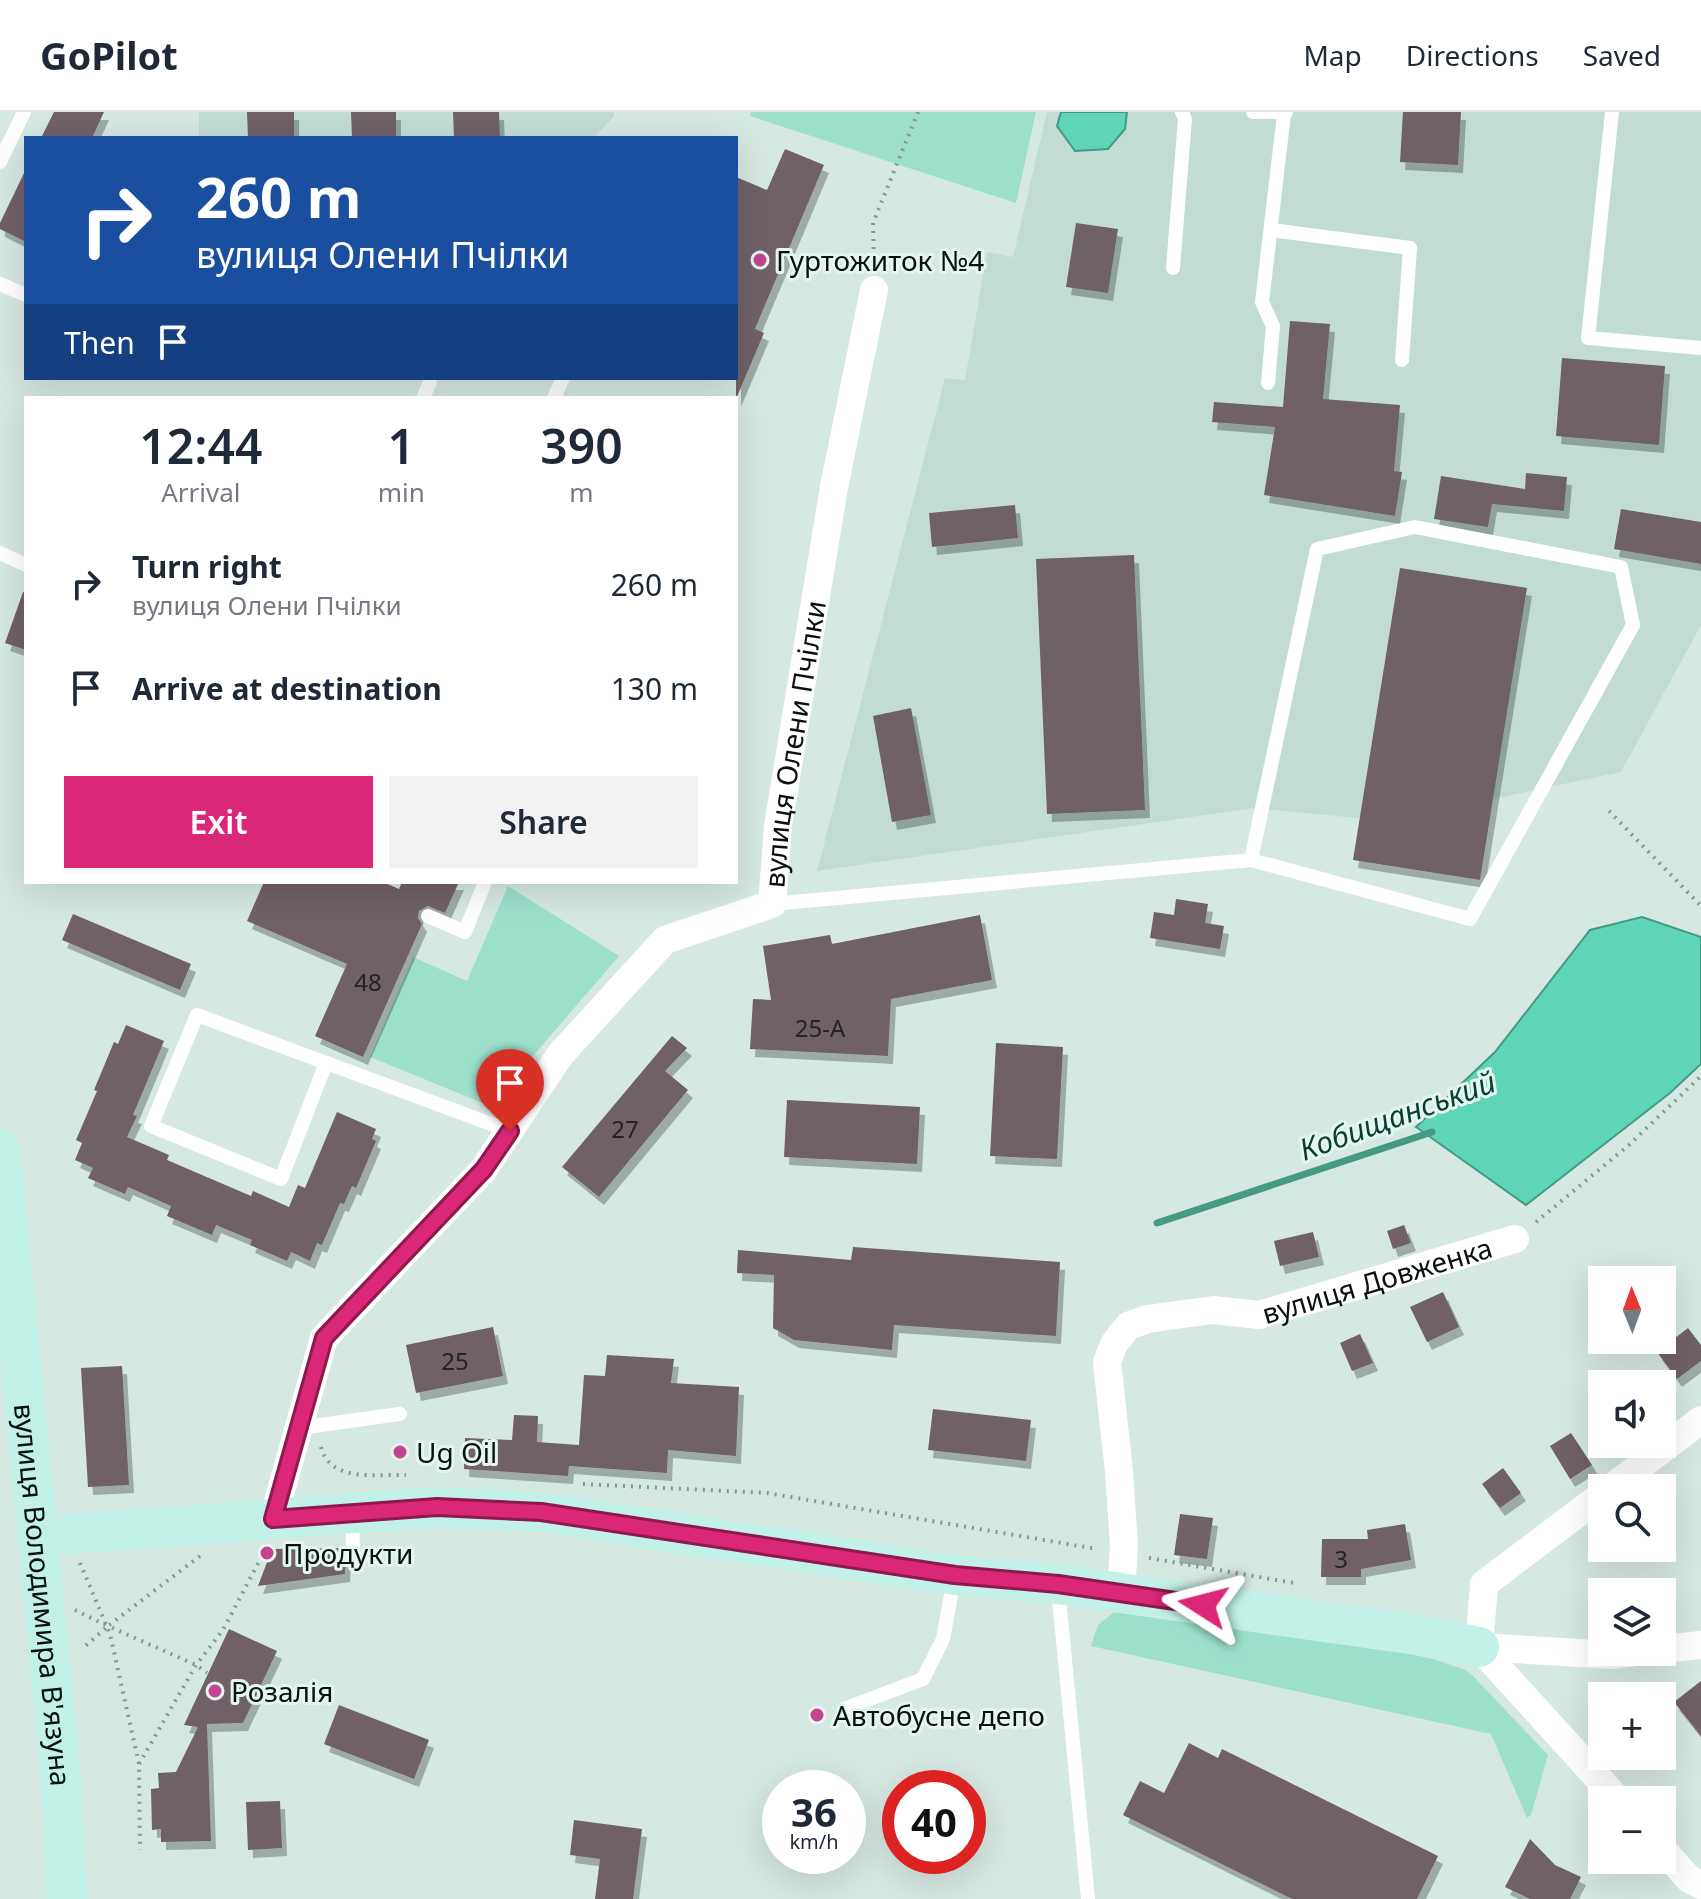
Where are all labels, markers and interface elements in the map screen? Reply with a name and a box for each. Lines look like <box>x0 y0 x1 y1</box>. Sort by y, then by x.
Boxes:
text: GoPilot <box>40 29 178 81</box>
text: Map <box>1303 36 1362 74</box>
text: Directions <box>1406 36 1539 74</box>
text: Saved <box>1583 36 1661 74</box>
text: 260 m <box>196 158 361 234</box>
icon: right <box>64 168 168 272</box>
text: вулиця Олени Пчілки <box>196 230 569 279</box>
place label: Гуртожиток №4 <box>776 241 984 279</box>
marker: Гуртожиток №4 <box>751 251 769 269</box>
icon: arrive <box>151 320 195 364</box>
text: Then <box>64 322 135 363</box>
text: 12:44 <box>139 413 262 478</box>
text: 1 <box>388 413 415 478</box>
text: 390 <box>540 413 623 478</box>
text: Arrival <box>161 474 241 510</box>
text: min <box>378 474 425 510</box>
text: m <box>569 474 594 510</box>
text: Turn right <box>132 546 282 587</box>
icon: right <box>64 562 108 606</box>
text: 260 m <box>611 564 698 605</box>
text: вулиця Олени Пчілки <box>132 587 402 623</box>
street label: вулиця Олени Пчілки <box>754 597 834 889</box>
icon: arrive <box>64 666 108 710</box>
text: Arrive at destination <box>132 668 442 709</box>
text: 130 m <box>611 668 698 709</box>
button: Exit <box>64 776 373 868</box>
button: Share <box>389 776 698 868</box>
house number: 48 <box>354 965 382 998</box>
house number: 25-А <box>795 1011 846 1044</box>
pin <box>476 1049 544 1131</box>
icon: arrive <box>488 1061 532 1105</box>
water label: Кобищанський <box>1293 1061 1501 1169</box>
house number: 27 <box>611 1112 639 1145</box>
street label: вулиця Довженка <box>1257 1228 1496 1332</box>
north arrow <box>1588 1266 1676 1354</box>
map controls <box>1588 1266 1676 1874</box>
house number: 25 <box>441 1344 469 1377</box>
button: sound <box>1588 1370 1676 1458</box>
street label: вулиця Володимира В'язуна <box>6 1402 80 1787</box>
place label: Ug Oil <box>416 1433 497 1471</box>
marker: Ug Oil <box>391 1443 409 1461</box>
button: search <box>1588 1474 1676 1562</box>
place label: Продукти <box>283 1534 413 1572</box>
house number: 3 <box>1334 1542 1348 1575</box>
marker: Продукти <box>258 1544 276 1562</box>
position arrow <box>1161 1563 1245 1647</box>
button: layers <box>1588 1578 1676 1666</box>
place label: Розалія <box>231 1672 333 1710</box>
marker: Розалія <box>206 1682 224 1700</box>
button: + <box>1588 1682 1676 1770</box>
place label: Автобусне депо <box>833 1696 1045 1734</box>
marker: Автобусне депо <box>808 1706 826 1724</box>
speed limit sign: 40 <box>882 1770 986 1874</box>
text: 36 <box>791 1784 837 1839</box>
button: − <box>1588 1786 1676 1874</box>
text: km/h <box>789 1828 839 1855</box>

